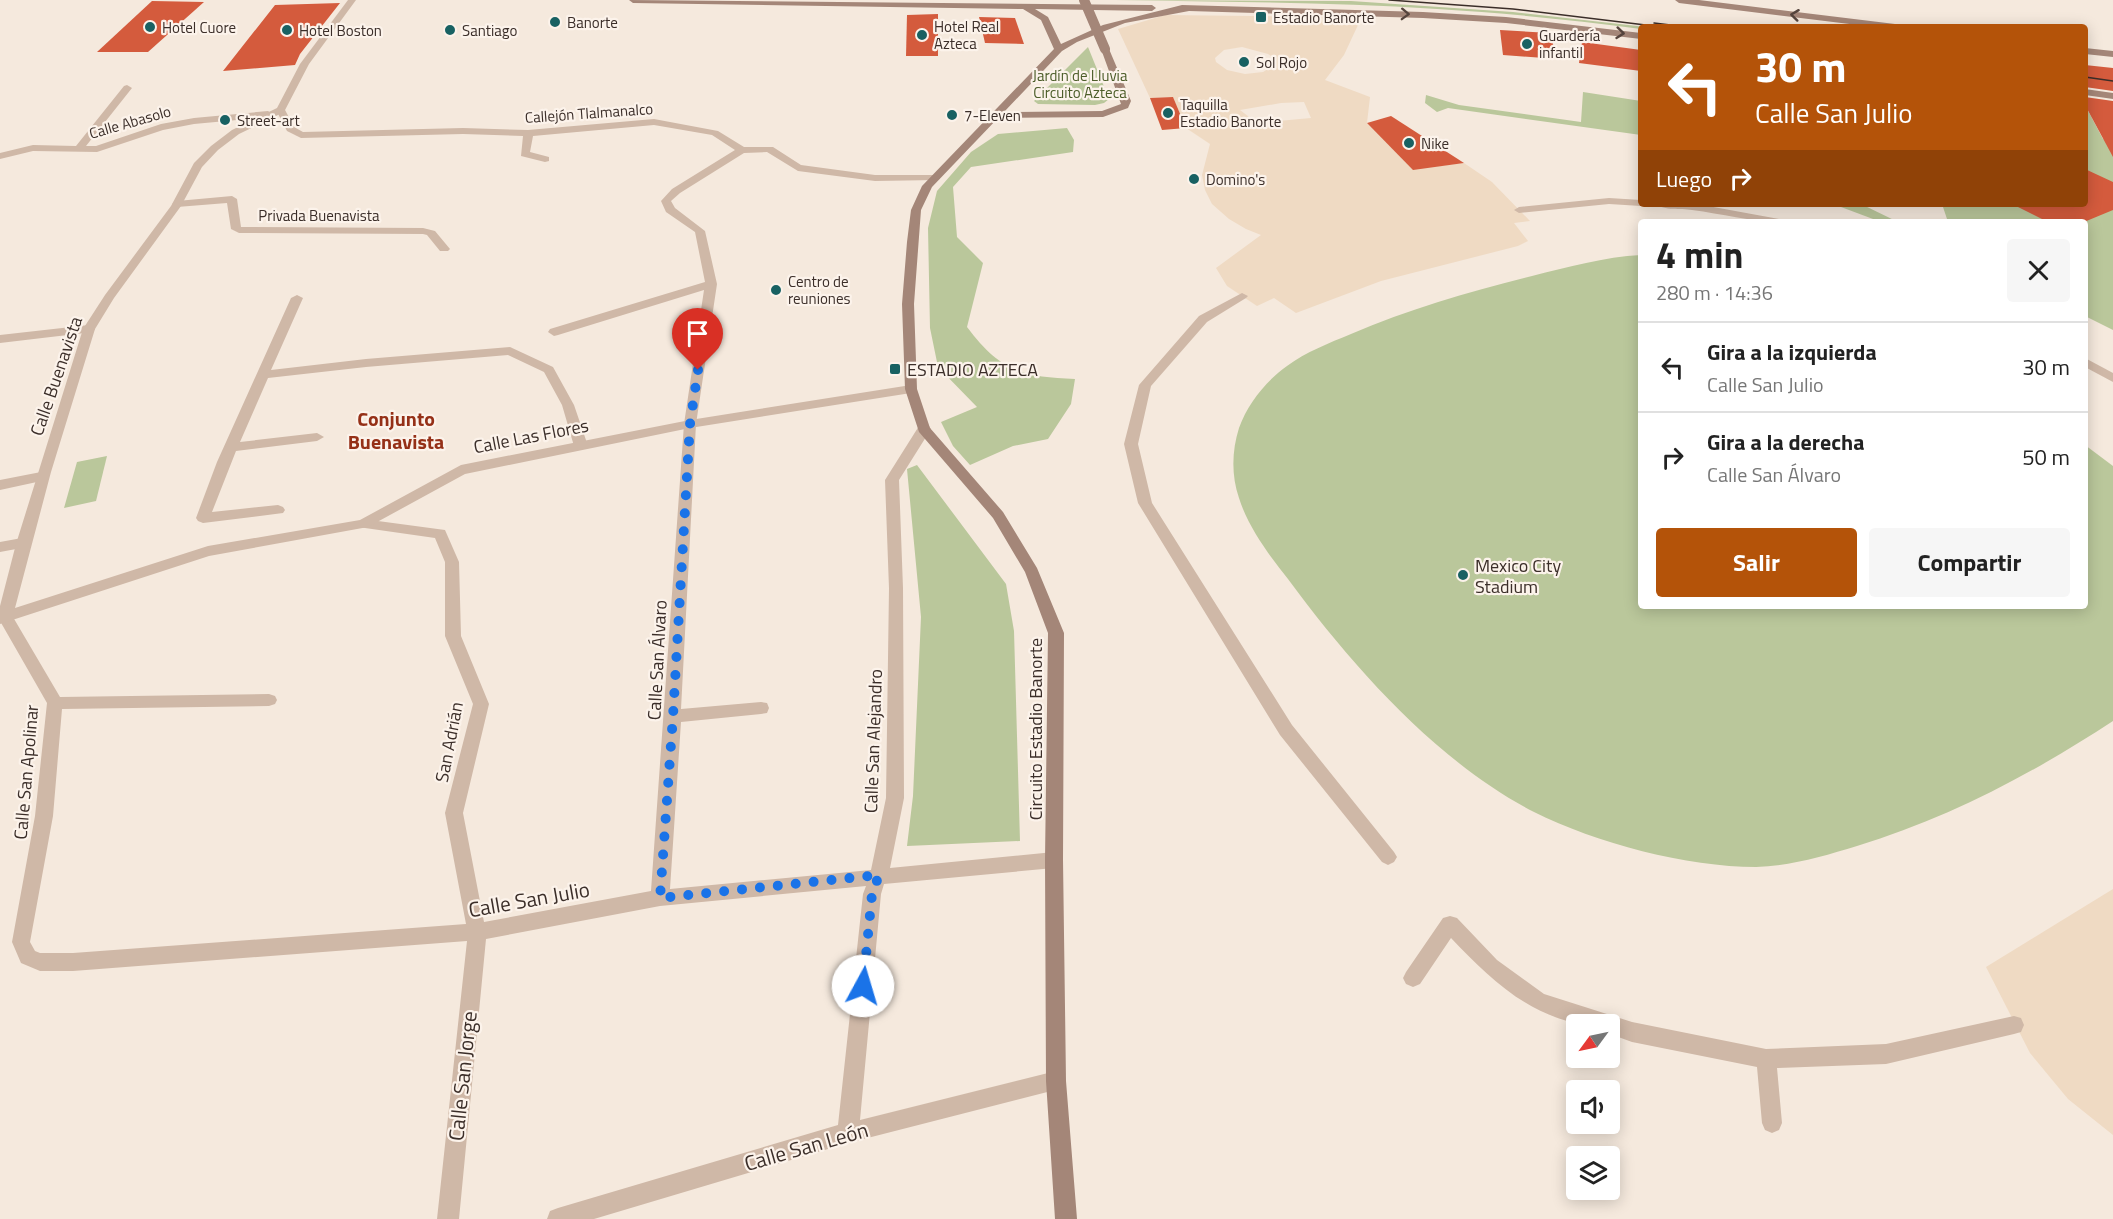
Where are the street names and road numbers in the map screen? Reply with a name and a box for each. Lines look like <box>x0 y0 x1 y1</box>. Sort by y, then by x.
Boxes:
street label: Callejón Tlalmanalco <box>524 97 654 129</box>
street label: Calle Abasolo <box>86 99 174 145</box>
street label: Privada Buenavista <box>258 204 380 227</box>
street label: Calle Buenavista <box>23 313 89 439</box>
street label: Calle Las Flores <box>471 412 591 460</box>
street label: Calle San Álvaro <box>640 599 674 721</box>
street label: Circuito Estadio Banorte <box>1022 638 1049 820</box>
street label: Calle San Alejandro <box>857 668 889 814</box>
street label: San Adrián <box>428 699 470 785</box>
street label: Calle San Apolinar <box>7 703 45 841</box>
street label: Calle San Julio <box>466 873 592 925</box>
street label: Calle San Jorge <box>439 1010 485 1142</box>
street label: Calle San León <box>740 1113 872 1179</box>

